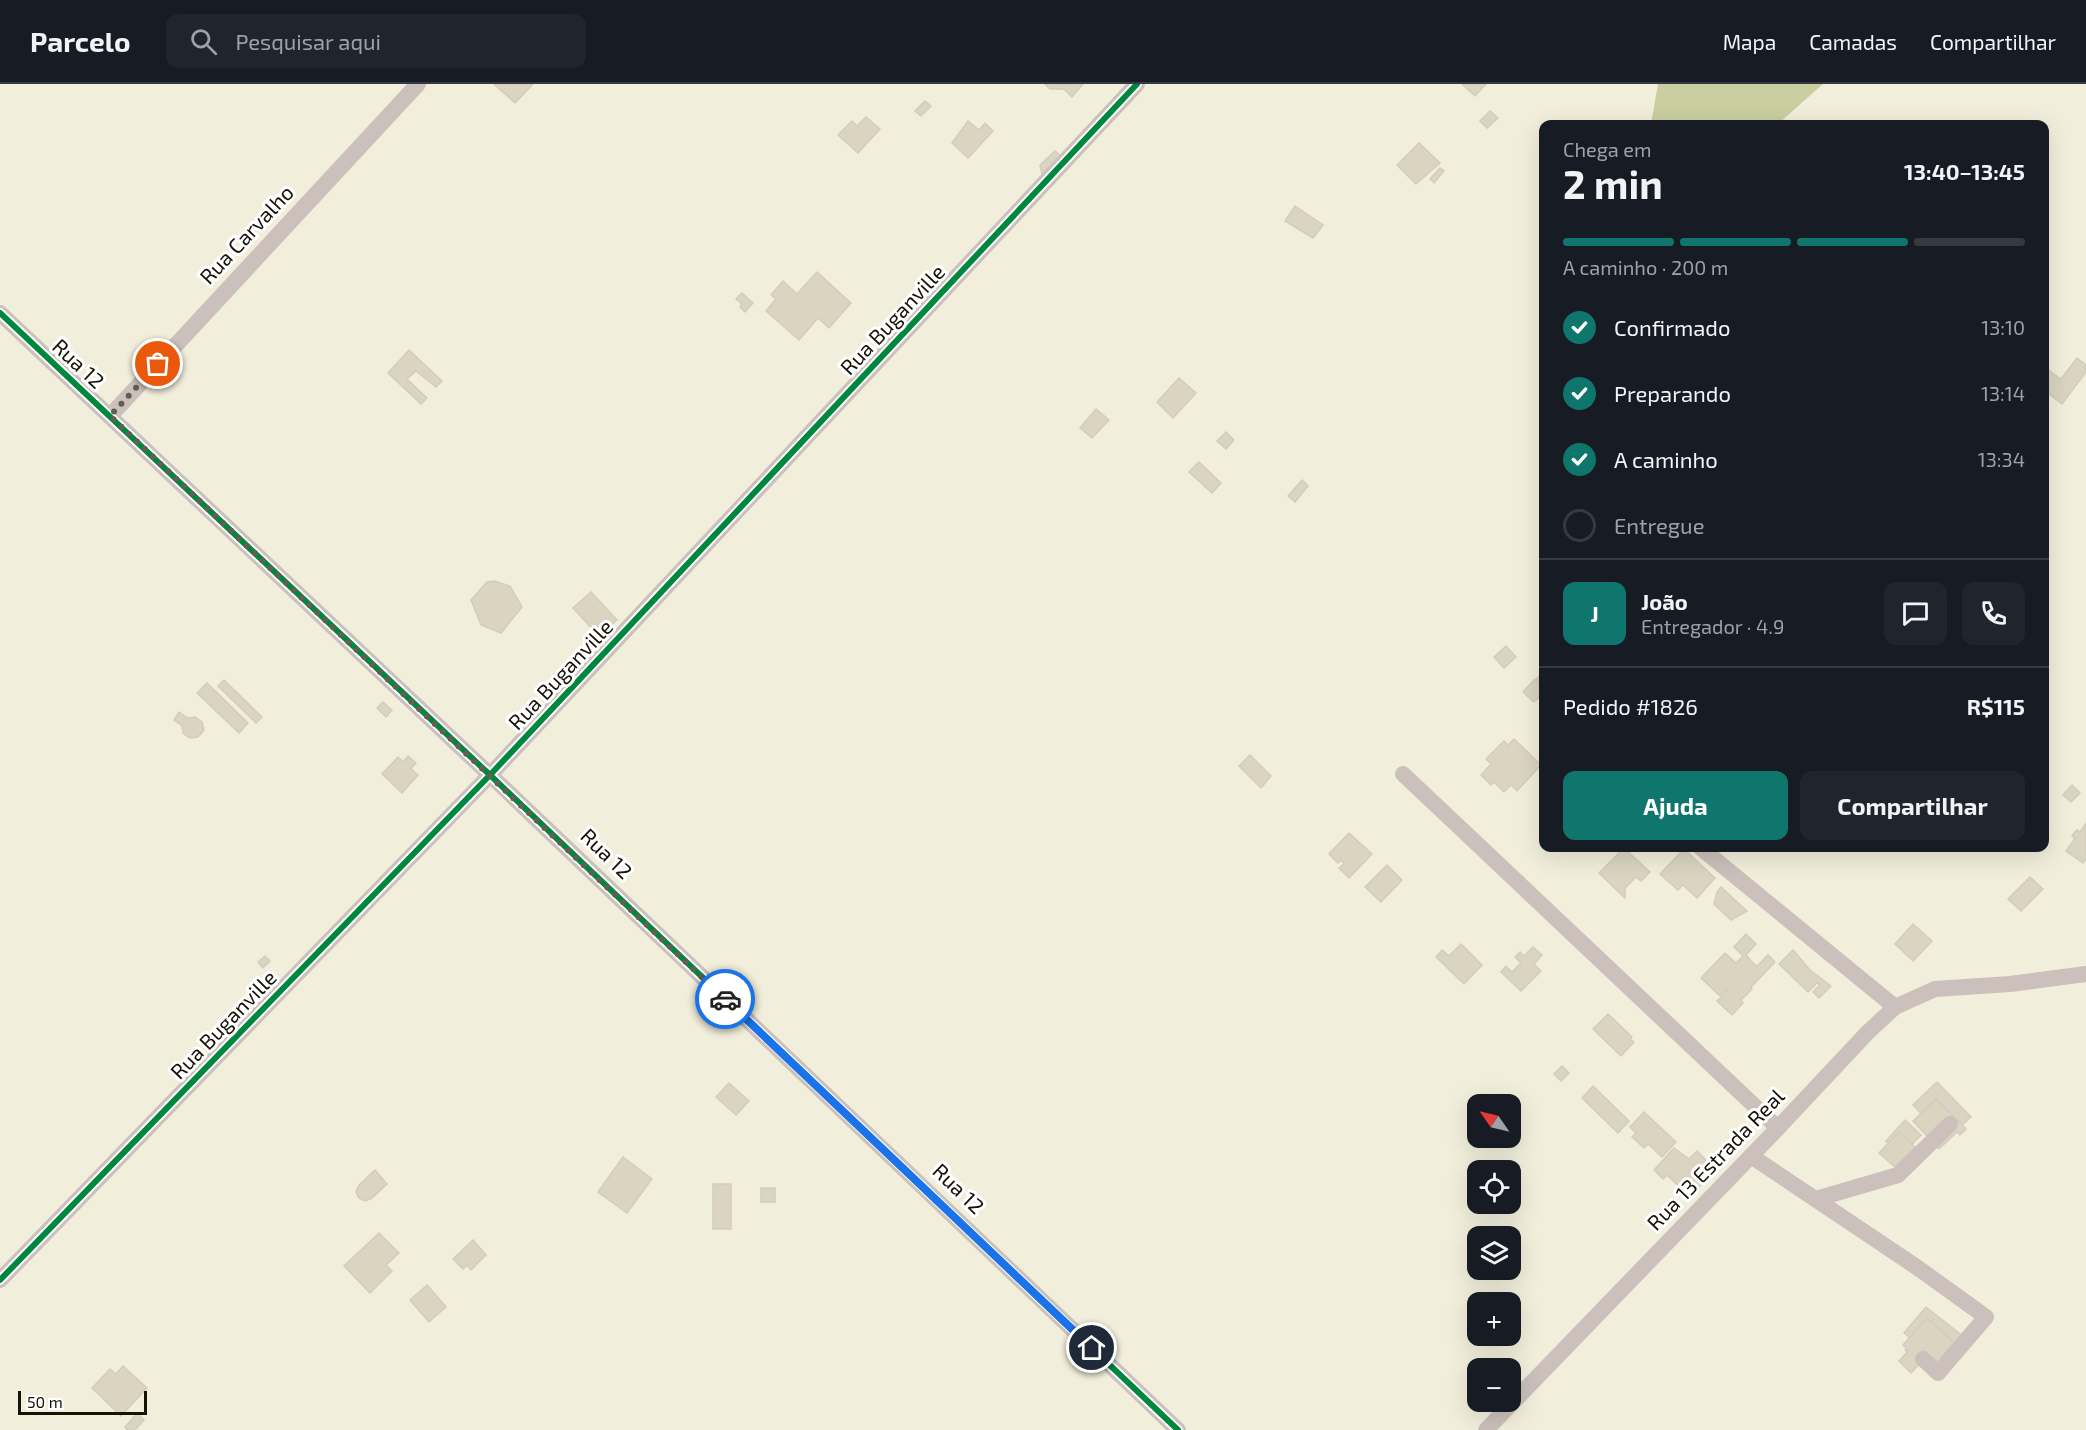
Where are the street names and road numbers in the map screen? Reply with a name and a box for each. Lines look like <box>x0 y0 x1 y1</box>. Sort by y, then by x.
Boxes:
street label: Rua Carvalho <box>194 179 298 289</box>
street label: Rua Buganville <box>834 259 949 379</box>
street label: Rua 12 <box>48 333 110 393</box>
street label: Rua Buganville <box>502 614 617 734</box>
street label: Rua 12 <box>576 823 638 883</box>
street label: Rua Buganville <box>165 964 281 1084</box>
street label: Rua 13 Estrada Real <box>1641 1083 1789 1235</box>
street label: Rua 12 <box>928 1158 990 1218</box>

